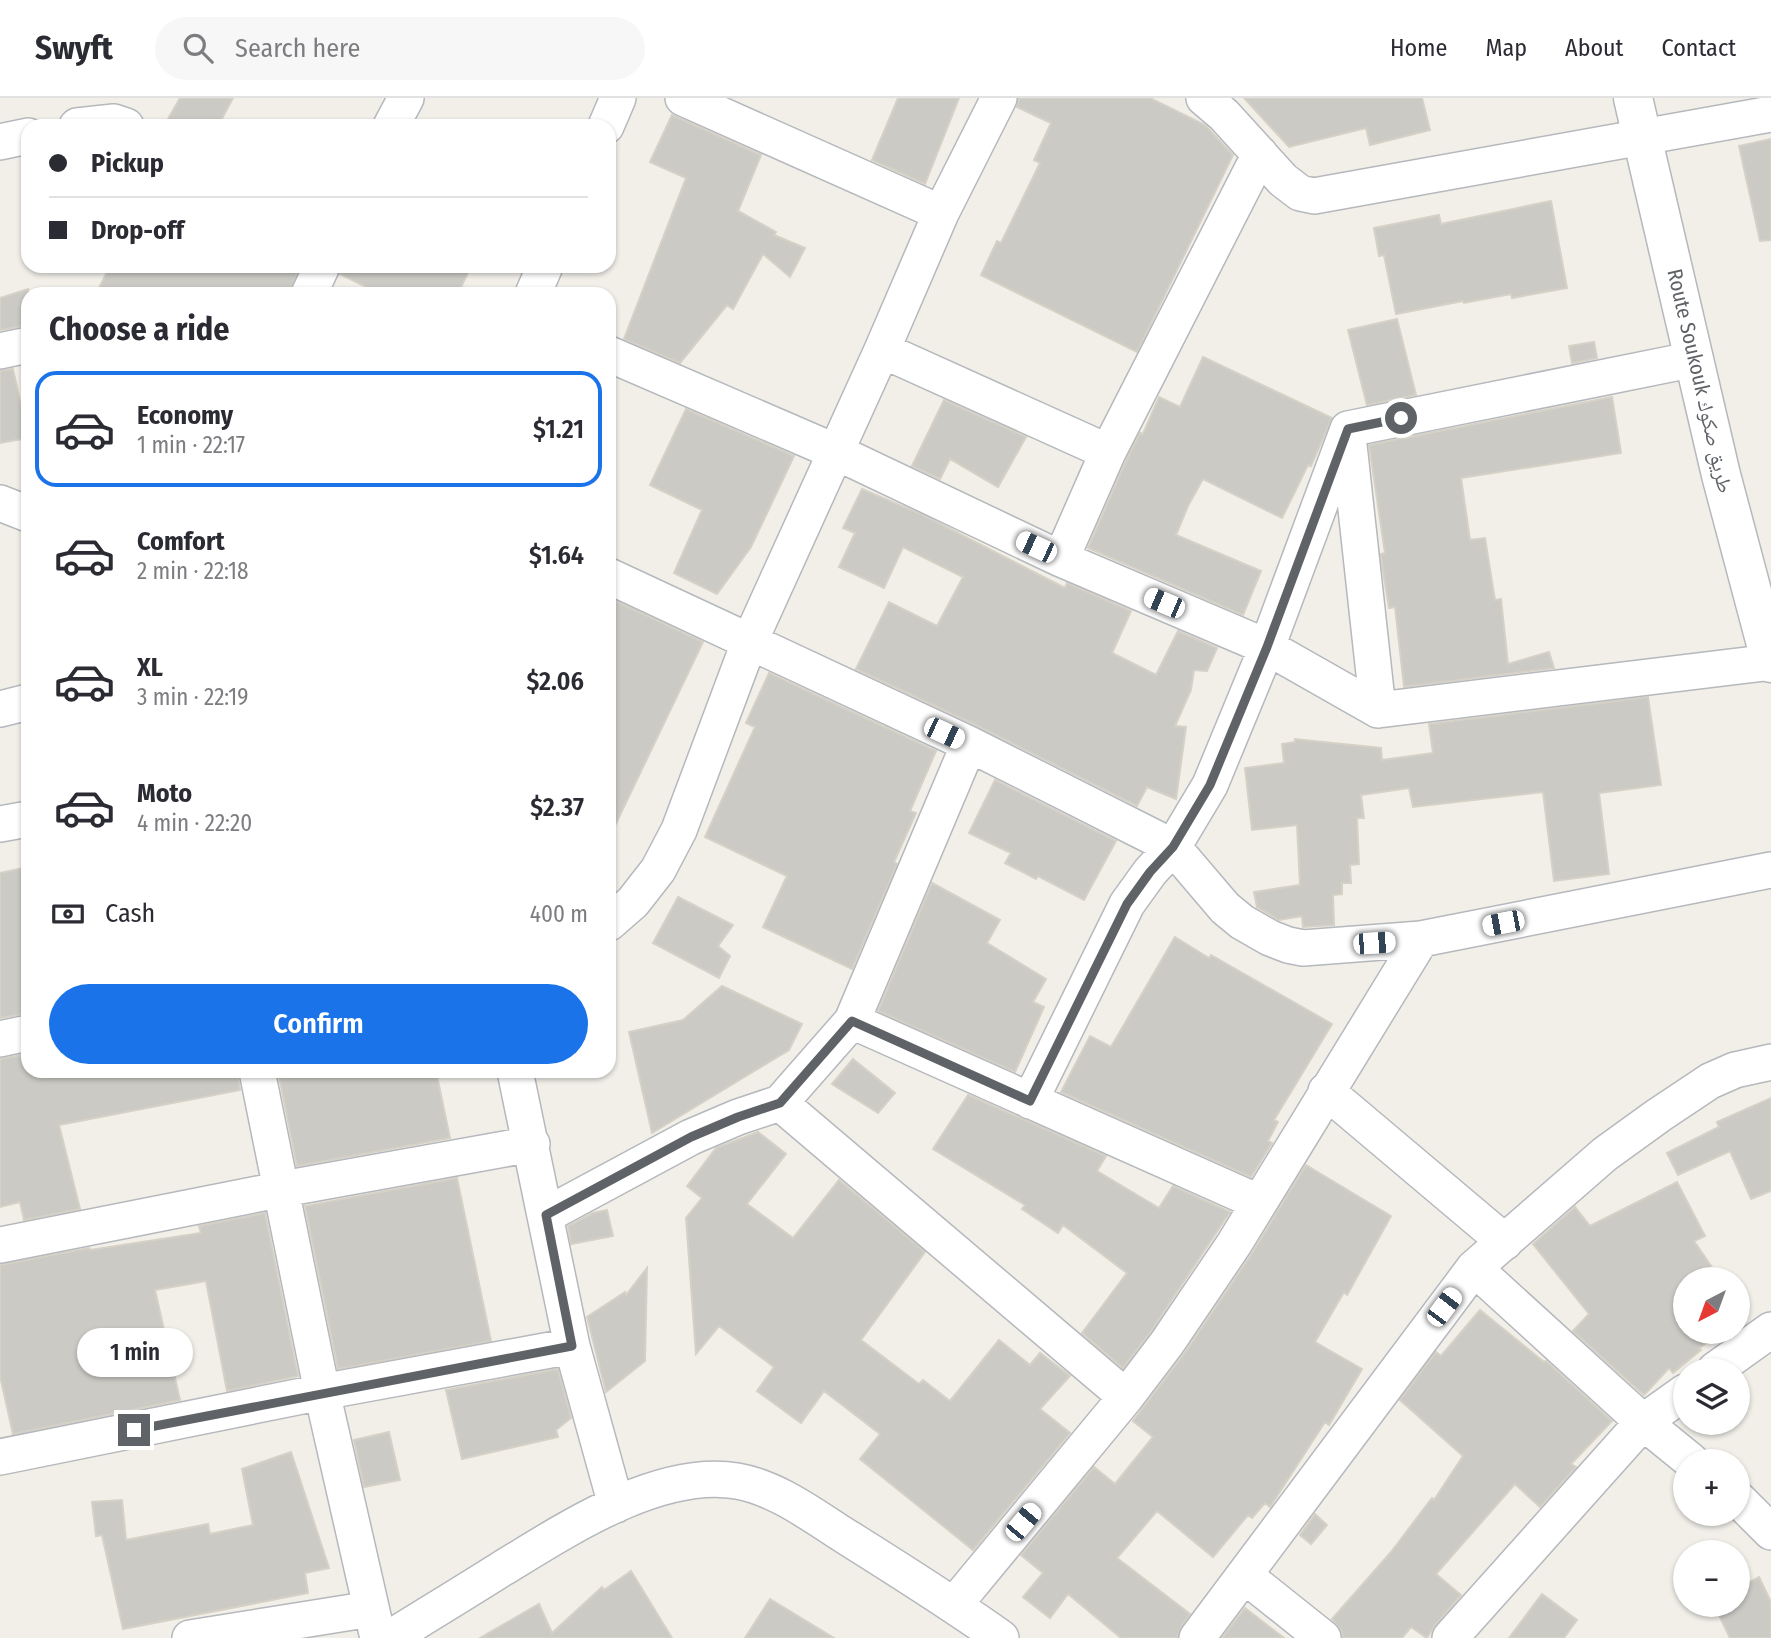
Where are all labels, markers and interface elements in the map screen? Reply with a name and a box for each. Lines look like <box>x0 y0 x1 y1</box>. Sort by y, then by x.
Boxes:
search box <box>155 17 645 80</box>
text: Swyft <box>35 28 113 68</box>
icon: search <box>179 29 217 67</box>
text: Search here <box>235 33 360 64</box>
text: Home <box>1390 34 1447 62</box>
text: Map <box>1485 34 1527 62</box>
text: About <box>1565 34 1623 62</box>
text: Contact <box>1661 34 1736 62</box>
text: Pickup <box>91 148 164 179</box>
text: Drop-off <box>91 215 184 246</box>
street label: Route Soukouk طريق صكوك <box>1662 266 1738 496</box>
text: Choose a ride <box>49 310 230 348</box>
icon: car <box>53 398 116 461</box>
text: Economy <box>137 400 233 431</box>
route start <box>1385 402 1417 434</box>
text: $1.21 <box>533 414 584 445</box>
text: 1 min · 22:17 <box>137 431 245 459</box>
icon: car <box>53 524 116 587</box>
text: Comfort <box>137 526 225 557</box>
car <box>1013 529 1060 565</box>
text: $1.64 <box>529 540 584 571</box>
text: 2 min · 22:18 <box>137 557 249 585</box>
car <box>1141 585 1188 621</box>
icon: car <box>53 650 116 713</box>
text: XL <box>137 652 163 683</box>
text: $2.06 <box>526 666 584 697</box>
text: 3 min · 22:19 <box>137 683 248 711</box>
car <box>921 715 968 751</box>
icon: car <box>53 776 116 839</box>
text: Moto <box>137 778 192 809</box>
text: $2.37 <box>530 792 584 823</box>
text: 4 min · 22:20 <box>137 809 252 837</box>
icon: cash <box>49 895 87 933</box>
text: Cash <box>105 898 155 929</box>
text: 400 m <box>530 900 588 928</box>
car <box>1481 909 1526 937</box>
car <box>1353 931 1396 955</box>
button: Confirm <box>49 984 588 1064</box>
north arrow <box>1673 1267 1750 1344</box>
map controls <box>1673 1267 1750 1617</box>
car <box>1423 1284 1466 1330</box>
callout: 1 min <box>76 1328 192 1378</box>
text: 1 min <box>110 1338 160 1366</box>
button: layers <box>1673 1358 1750 1435</box>
route end <box>118 1414 150 1446</box>
button: + <box>1673 1449 1750 1526</box>
car <box>1002 1499 1045 1545</box>
button: − <box>1673 1540 1750 1617</box>

